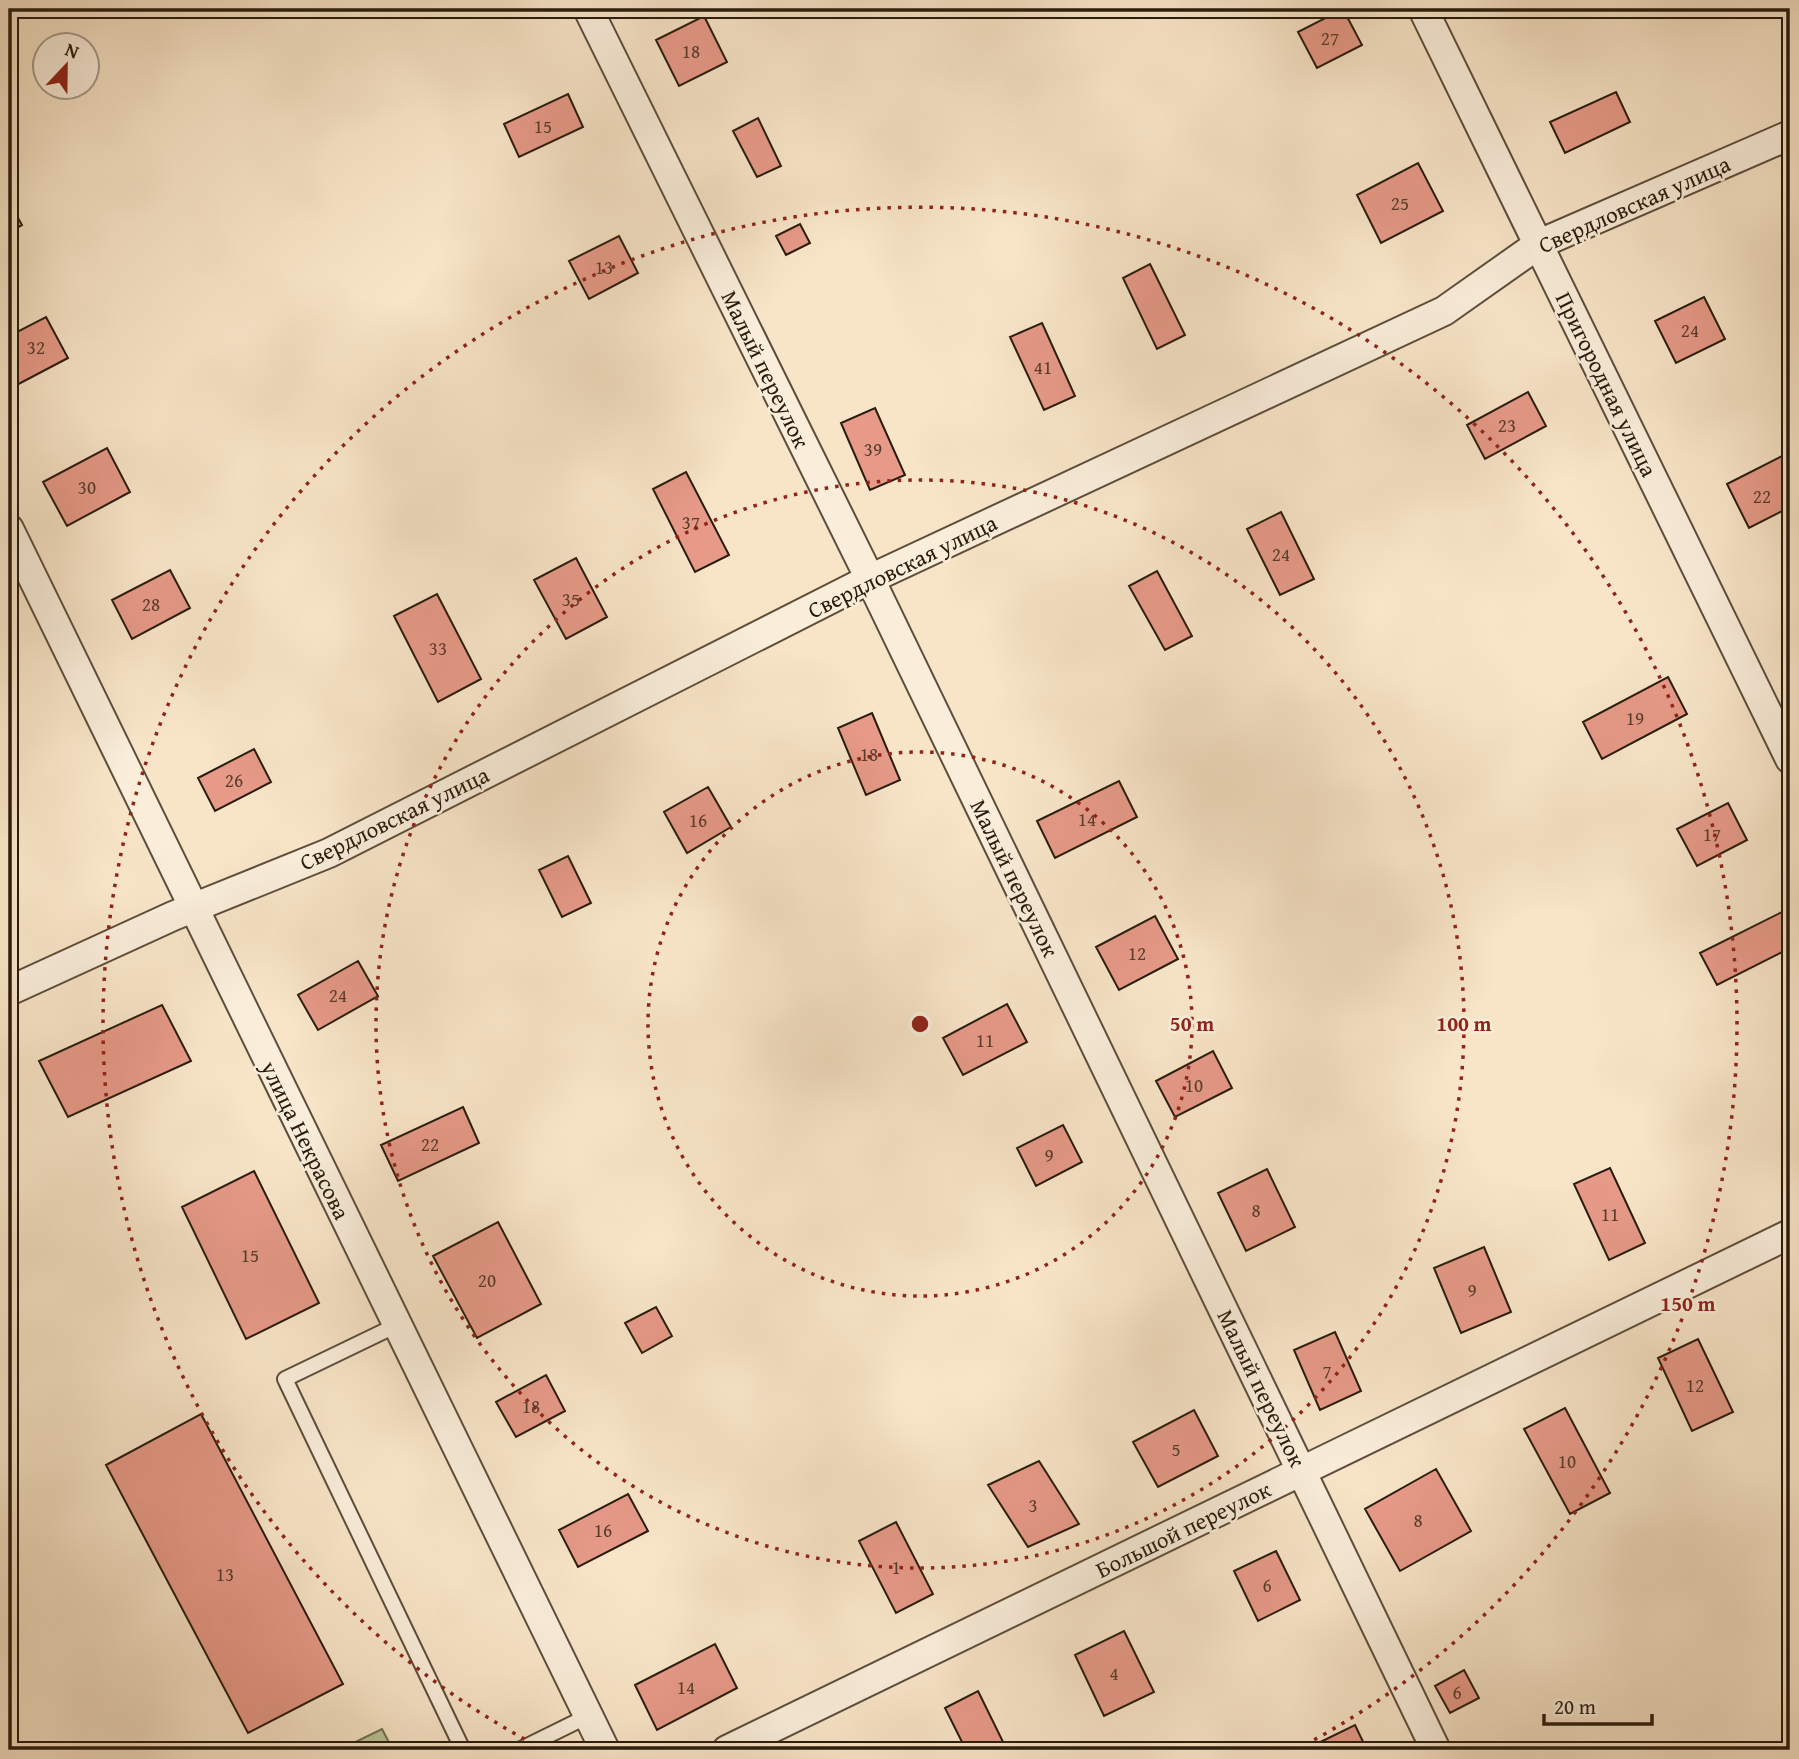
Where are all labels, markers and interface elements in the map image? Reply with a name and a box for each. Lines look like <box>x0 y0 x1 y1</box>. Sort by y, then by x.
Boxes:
house number: 27 <box>1321 24 1339 52</box>
north arrow <box>32 32 102 102</box>
text: N <box>61 35 84 66</box>
house number: 18 <box>682 37 700 65</box>
house number: 15 <box>534 112 552 140</box>
street label: Свердловская улица <box>1533 147 1735 261</box>
house number: 25 <box>1391 189 1409 217</box>
house number: 13 <box>595 253 613 281</box>
street label: Малый переулок <box>714 285 818 453</box>
street label: Пригородная улица <box>1548 286 1666 482</box>
house number: 24 <box>1681 316 1699 344</box>
house number: 32 <box>27 333 45 361</box>
house number: 41 <box>1034 353 1052 381</box>
house number: 23 <box>1498 411 1516 439</box>
house number: 39 <box>864 435 882 463</box>
house number: 30 <box>78 473 96 501</box>
house number: 22 <box>1753 482 1771 510</box>
street label: Свердловская улица <box>802 506 1002 626</box>
house number: 37 <box>682 508 700 536</box>
house number: 24 <box>1272 540 1290 568</box>
house number: 35 <box>562 585 580 613</box>
house number: 28 <box>142 590 160 618</box>
house number: 33 <box>429 634 447 662</box>
house number: 19 <box>1626 704 1644 732</box>
house number: 18 <box>860 740 878 768</box>
street label: Свердловская улица <box>294 758 494 878</box>
house number: 26 <box>225 766 243 794</box>
street label: Малый переулок <box>963 794 1067 962</box>
house number: 14 <box>1078 805 1096 833</box>
house number: 16 <box>689 806 707 834</box>
house number: 17 <box>1703 820 1721 848</box>
house number: 12 <box>1128 939 1146 967</box>
house number: 24 <box>329 981 347 1009</box>
text: 50 m <box>1170 1008 1214 1039</box>
text: 100 m <box>1436 1008 1492 1039</box>
centre of rings <box>908 1012 932 1036</box>
house number: 11 <box>976 1026 994 1054</box>
street label: улица Некрасова <box>253 1054 359 1225</box>
house number: 10 <box>1185 1071 1203 1099</box>
house number: 22 <box>421 1130 439 1158</box>
house number: 9 <box>1044 1141 1054 1169</box>
house number: 8 <box>1251 1196 1261 1224</box>
house number: 11 <box>1601 1200 1619 1228</box>
house number: 15 <box>241 1241 259 1269</box>
house number: 20 <box>478 1266 496 1294</box>
house number: 9 <box>1467 1276 1477 1304</box>
text: 150 m <box>1660 1288 1716 1319</box>
street label: Малый переулок <box>1210 1304 1314 1472</box>
house number: 7 <box>1322 1357 1332 1385</box>
house number: 12 <box>1686 1371 1704 1399</box>
house number: 18 <box>522 1392 540 1420</box>
house number: 5 <box>1171 1435 1181 1463</box>
house number: 10 <box>1558 1447 1576 1475</box>
street label: Большой переулок <box>1090 1472 1276 1586</box>
house number: 3 <box>1028 1491 1038 1519</box>
house number: 8 <box>1413 1506 1423 1534</box>
house number: 16 <box>594 1516 612 1544</box>
house number: 1 <box>891 1553 901 1581</box>
house number: 13 <box>216 1560 234 1588</box>
house number: 6 <box>1262 1571 1272 1599</box>
house number: 4 <box>1109 1659 1119 1687</box>
house number: 14 <box>677 1673 695 1701</box>
house number: 6 <box>1452 1678 1462 1706</box>
scale bar <box>1544 1682 1652 1726</box>
text: 20 m <box>1554 1691 1596 1722</box>

